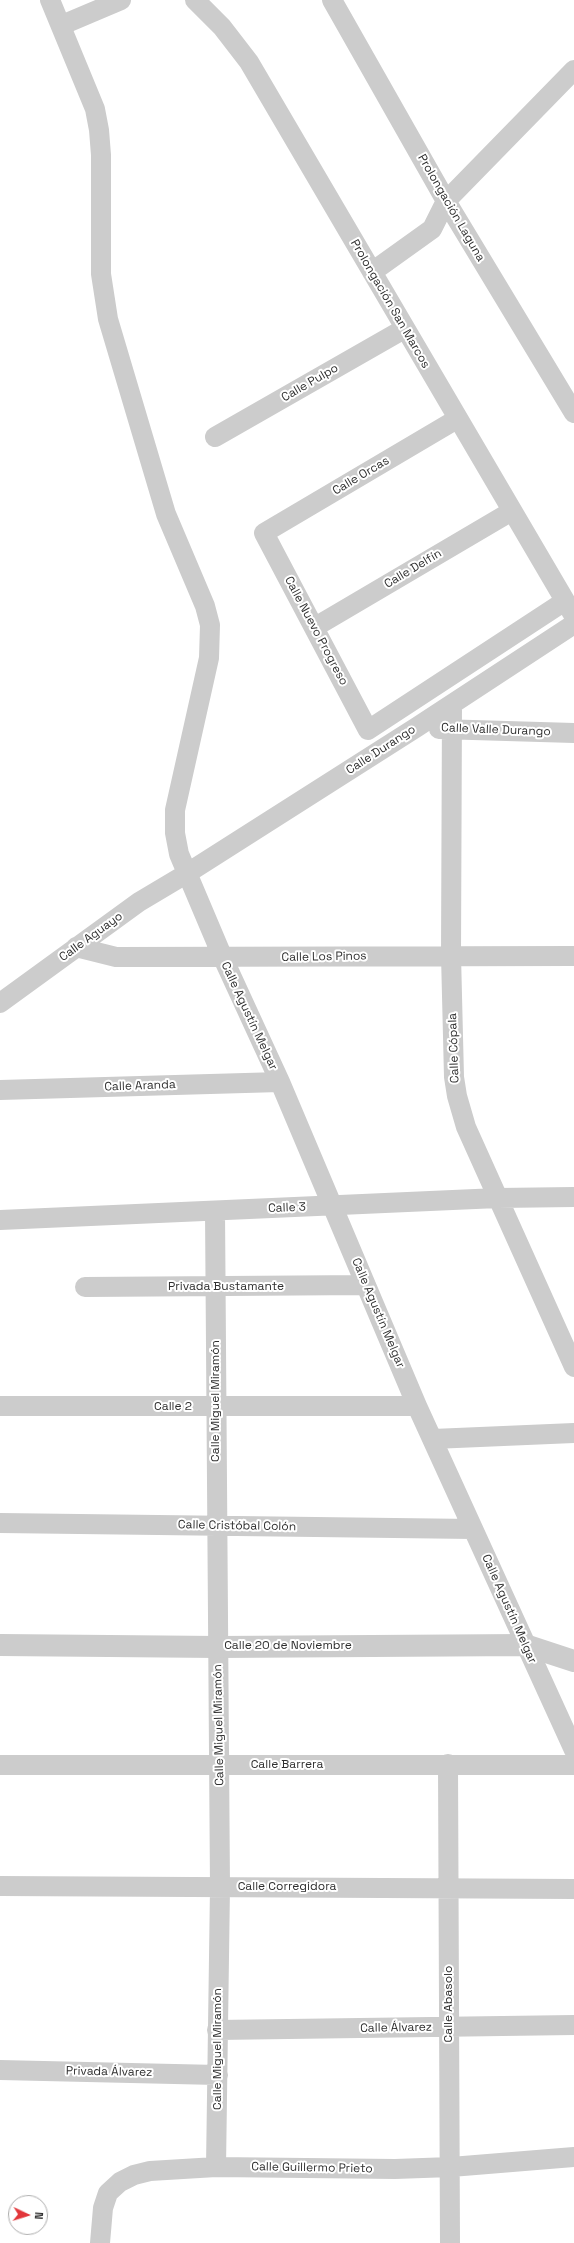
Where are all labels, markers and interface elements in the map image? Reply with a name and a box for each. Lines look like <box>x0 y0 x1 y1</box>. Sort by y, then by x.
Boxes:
street label: Prolongación Laguna <box>414 152 488 264</box>
street label: Prolongación San Marcos <box>347 237 433 371</box>
street label: Calle Pulpo <box>279 361 341 405</box>
street label: Calle Orcas <box>330 454 392 498</box>
street label: Calle Delfín <box>382 546 444 592</box>
street label: Calle Nuevo Progreso <box>281 574 351 688</box>
street label: Calle Valle Durango <box>441 721 551 739</box>
street label: Calle Durango <box>344 722 418 778</box>
street label: Calle Aguayo <box>57 909 125 965</box>
street label: Calle Los Pinos <box>281 949 367 965</box>
street label: Calle Agustín Melgar <box>218 960 280 1072</box>
street label: Calle Cópala <box>446 1013 462 1083</box>
street label: Calle Aranda <box>104 1078 176 1094</box>
street label: Calle 3 <box>268 1200 306 1216</box>
street label: Calle Agustín Melgar <box>348 1256 408 1370</box>
street label: Privada Bustamante <box>168 1280 284 1294</box>
street label: Calle Miguel Miramón <box>209 1340 223 1462</box>
street label: Calle 2 <box>154 1400 192 1414</box>
street label: Calle Cristóbal Colón <box>178 1518 296 1534</box>
street label: Calle Agustín Melgar <box>478 1552 540 1666</box>
street label: Calle 20 de Noviembre <box>224 1639 352 1653</box>
street label: Calle Miguel Miramón <box>211 1664 227 1786</box>
street label: Calle Barrera <box>251 1758 323 1772</box>
street label: Calle Corregidora <box>238 1880 336 1894</box>
street label: Calle Abasolo <box>442 1966 456 2042</box>
street label: Calle Miguel Miramón <box>211 1988 225 2110</box>
street label: Calle Álvarez <box>360 2020 432 2036</box>
street label: Privada Álvarez <box>66 2064 152 2080</box>
street label: Calle Guillermo Prieto <box>251 2160 373 2176</box>
north arrow <box>8 2195 48 2235</box>
text: N <box>32 2212 46 2220</box>

